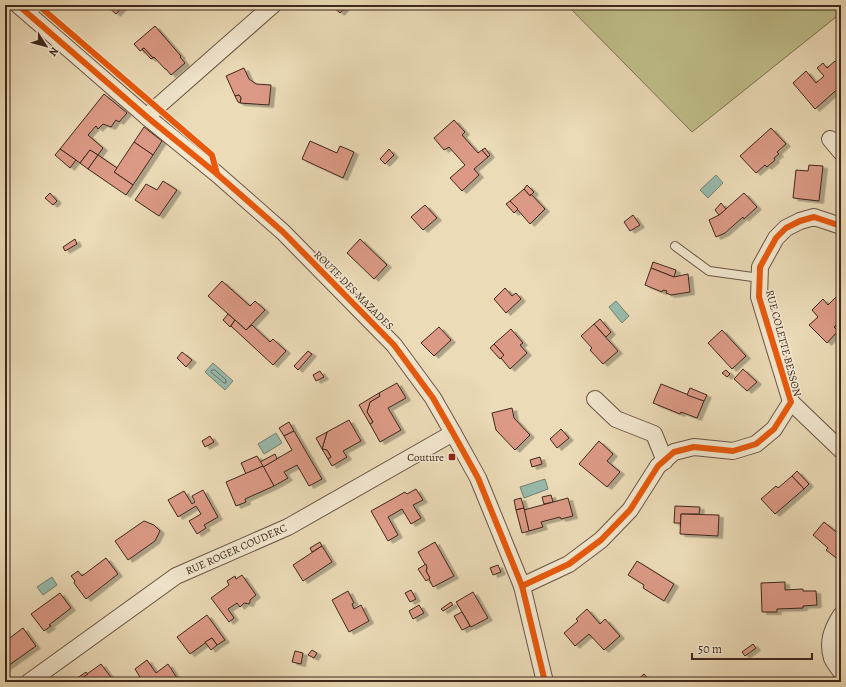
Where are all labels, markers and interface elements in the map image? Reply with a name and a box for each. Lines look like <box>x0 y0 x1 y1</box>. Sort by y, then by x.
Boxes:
north arrow <box>26 26 66 66</box>
text: N <box>45 44 62 59</box>
street label: ROUTE DES MAZADES <box>310 247 397 334</box>
street label: RUE COLETTE BESSON <box>762 288 805 398</box>
place label: Couture <box>407 450 444 465</box>
marker: Couture <box>447 452 457 462</box>
street label: RUE ROGER COUDERC <box>183 520 289 579</box>
scale bar <box>692 635 812 661</box>
text: 50 m <box>698 641 722 657</box>

